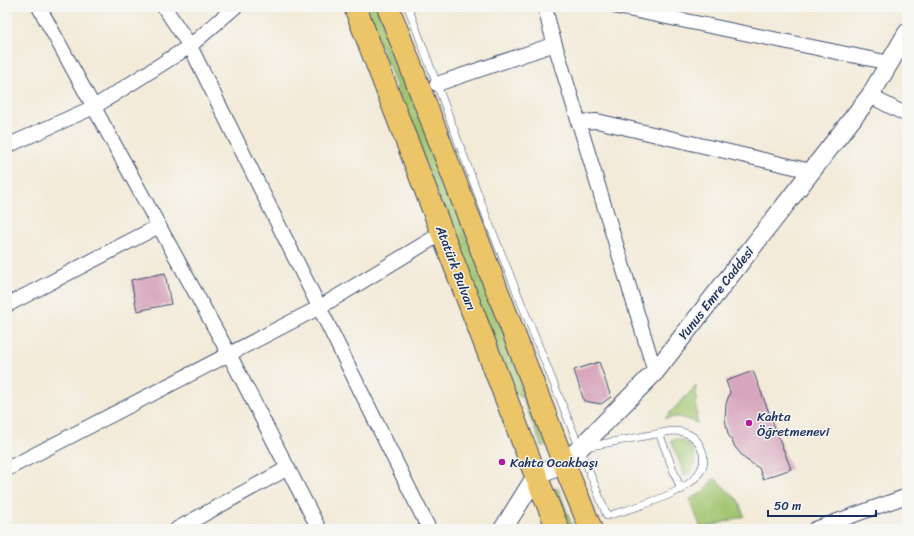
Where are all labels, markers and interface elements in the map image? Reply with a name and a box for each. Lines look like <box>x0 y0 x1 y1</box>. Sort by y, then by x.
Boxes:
street label: Atatürk Bulvarı <box>429 221 483 314</box>
street label: Yunus Emre Caddesi <box>672 241 760 345</box>
place label: Kahta Öğretmenevi <box>757 405 830 443</box>
marker: Kahta Öğretmenevi <box>744 418 754 428</box>
place label: Kahta Ocakbaşı <box>510 451 599 474</box>
marker: Kahta Ocakbaşı <box>497 457 507 467</box>
scale bar <box>768 492 876 518</box>
text: 50 m <box>774 495 801 517</box>

